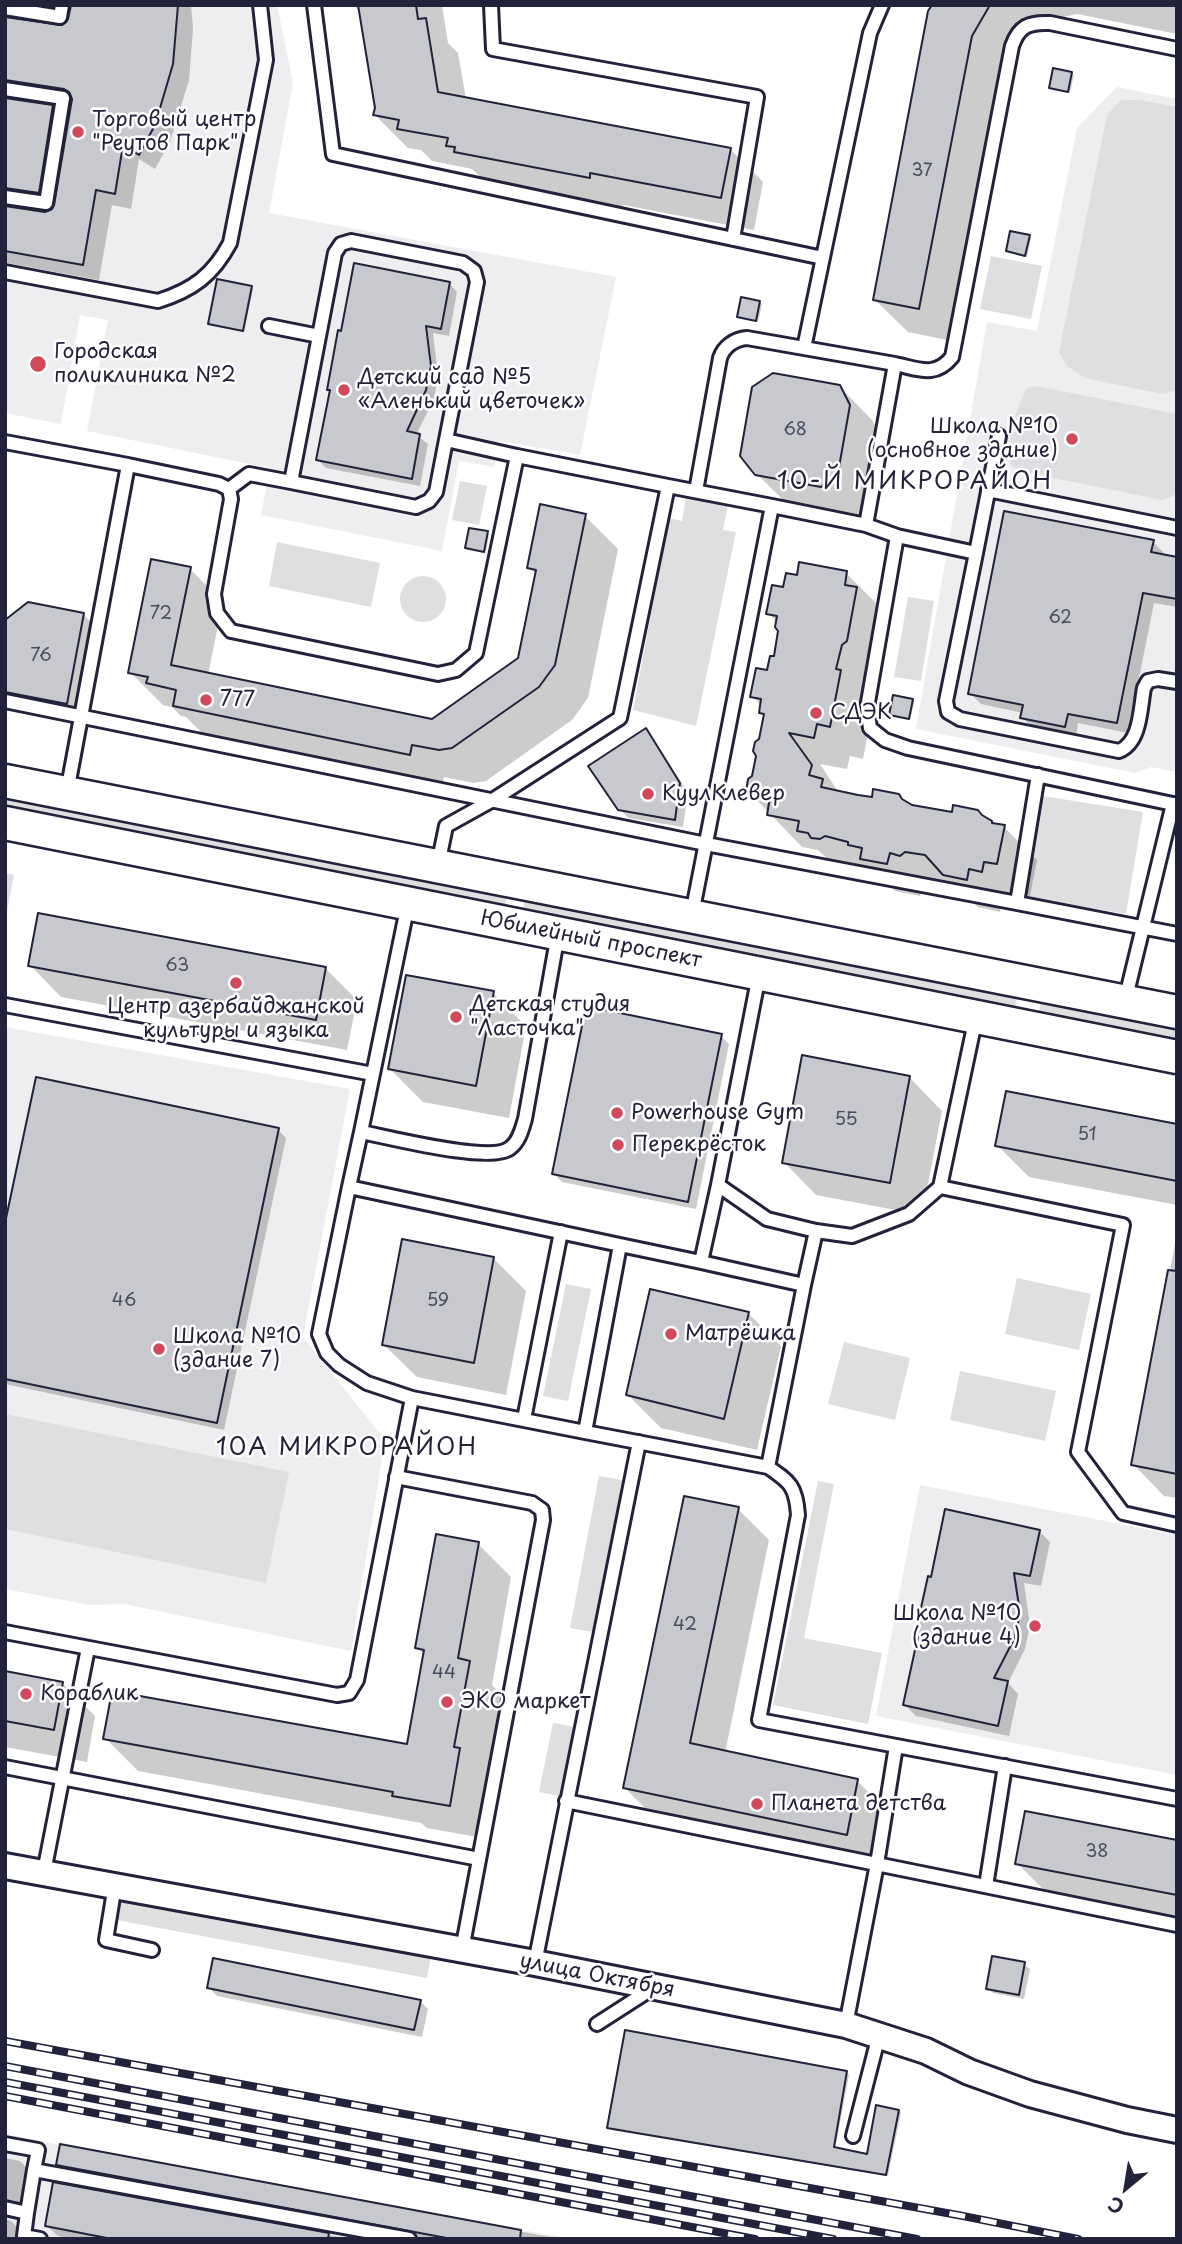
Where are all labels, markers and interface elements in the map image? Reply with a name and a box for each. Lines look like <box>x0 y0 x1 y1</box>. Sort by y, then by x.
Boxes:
place label: Торговый центр "Реутов Парк" <box>92 107 256 157</box>
marker: Торговый центр "Реутов Парк" <box>70 124 86 140</box>
house number: 37 <box>911 160 933 182</box>
place label: Городская поликлиника №2 <box>54 339 236 389</box>
marker: Городская поликлиника №2 <box>28 354 48 374</box>
place label: Детский сад №5 «Аленький цветочек» <box>358 365 585 415</box>
marker: Детский сад №5 «Аленький цветочек» <box>336 382 352 398</box>
place label: Школа №10 (основное здание) <box>867 414 1058 464</box>
house number: 68 <box>783 419 807 441</box>
marker: Школа №10 (основное здание) <box>1064 431 1080 447</box>
district label: 10-Й МИКРОРАЙОН <box>778 468 1052 496</box>
house number: 72 <box>150 603 172 625</box>
house number: 62 <box>1048 607 1072 629</box>
house number: 76 <box>30 645 52 667</box>
place label: 777 <box>220 687 255 713</box>
marker: 777 <box>198 692 214 708</box>
place label: СДЭК <box>830 700 892 726</box>
marker: СДЭК <box>808 705 824 721</box>
place label: КуулКлевер <box>662 781 785 807</box>
marker: КуулКлевер <box>640 786 656 802</box>
street label: Юбилейный проспект <box>478 906 704 974</box>
house number: 63 <box>165 955 189 977</box>
marker: Центр азербайджанской культуры и языка <box>228 975 244 991</box>
place label: Детская студия "Ласточка" <box>470 992 630 1042</box>
place label: Центр азербайджанской культуры и языка <box>107 994 365 1044</box>
marker: Детская студия "Ласточка" <box>448 1009 464 1025</box>
place label: Powerhouse Gym <box>631 1100 804 1126</box>
marker: Powerhouse Gym <box>609 1105 625 1121</box>
house number: 55 <box>834 1109 858 1131</box>
house number: 51 <box>1077 1124 1097 1146</box>
place label: Перекрёсток <box>632 1132 766 1158</box>
marker: Перекрёсток <box>610 1137 626 1153</box>
house number: 46 <box>112 1290 136 1312</box>
house number: 59 <box>427 1290 449 1312</box>
place label: Матрёшка <box>685 1321 796 1347</box>
place label: Школа №10 (здание 7) <box>173 1324 301 1374</box>
marker: Матрёшка <box>663 1326 679 1342</box>
marker: Школа №10 (здание 7) <box>151 1341 167 1357</box>
district label: 10А МИКРОРАЙОН <box>217 1434 477 1462</box>
place label: Школа №10 (здание 4) <box>893 1601 1021 1651</box>
house number: 42 <box>673 1614 697 1636</box>
marker: Школа №10 (здание 4) <box>1027 1618 1043 1634</box>
house number: 44 <box>432 1662 456 1684</box>
place label: Кораблик <box>40 1681 138 1707</box>
marker: Кораблик <box>18 1686 34 1702</box>
place label: ЭКО маркет <box>461 1689 590 1715</box>
marker: ЭКО маркет <box>439 1694 455 1710</box>
place label: Планета детства <box>771 1791 946 1817</box>
marker: Планета детства <box>749 1796 765 1812</box>
house number: 38 <box>1085 1841 1109 1863</box>
street label: улица Октября <box>517 1949 677 2003</box>
north arrow <box>1091 2153 1161 2223</box>
text: С <box>1102 2190 1129 2222</box>

